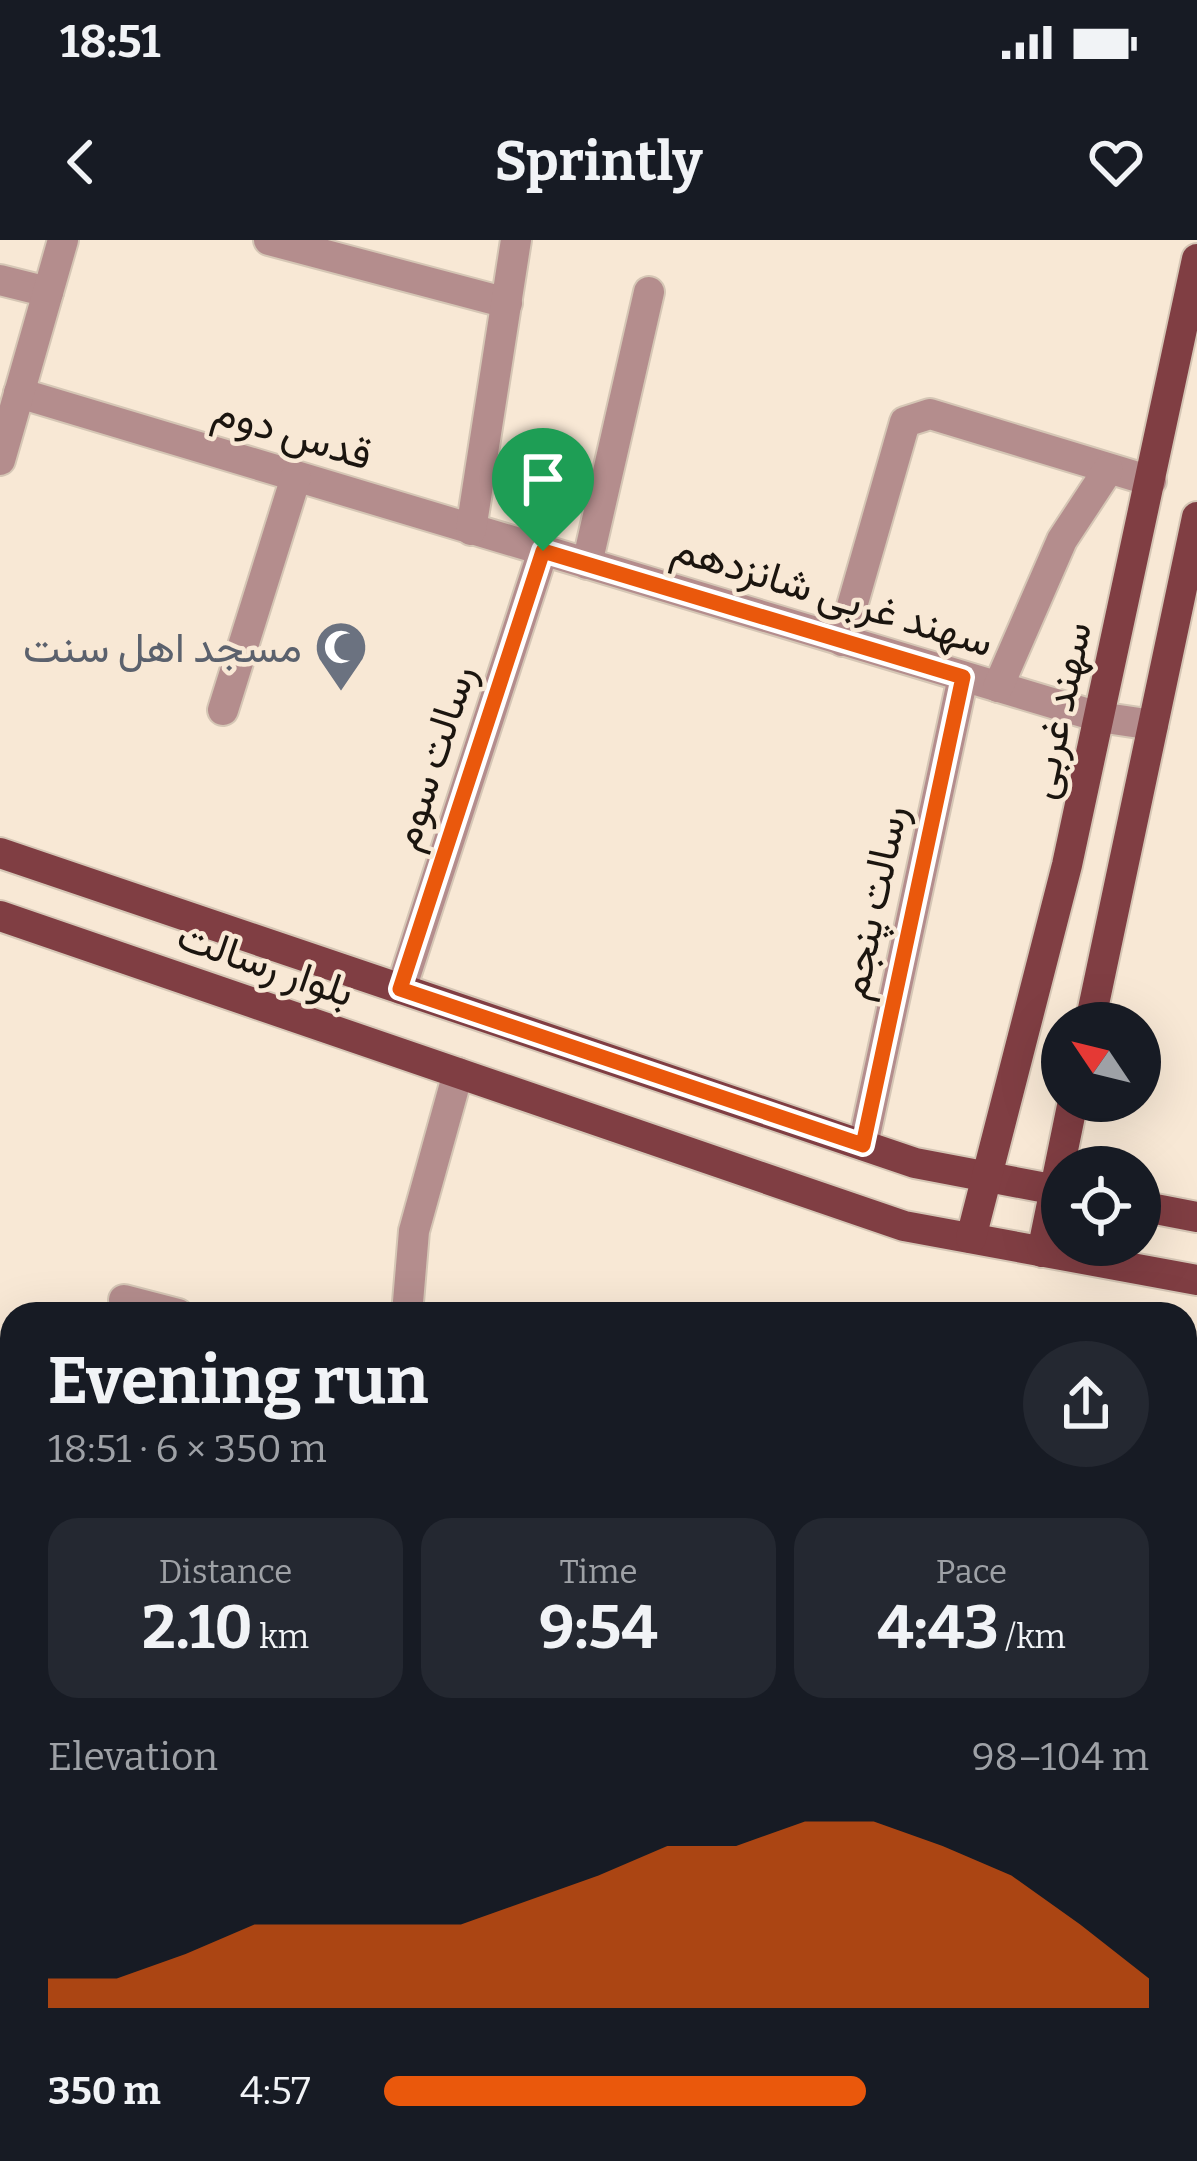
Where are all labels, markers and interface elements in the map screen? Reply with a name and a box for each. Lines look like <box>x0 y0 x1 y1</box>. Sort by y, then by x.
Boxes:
text: 18:51 <box>60 15 160 69</box>
icon: back <box>48 129 114 195</box>
icon: heart <box>1083 129 1149 195</box>
text: Sprintly <box>494 130 703 194</box>
street label: قدس دوم <box>207 385 378 483</box>
pin <box>492 428 594 551</box>
icon: arrive <box>510 446 576 512</box>
street label: سهند غربی شانزدهم <box>666 522 999 669</box>
street label: سهند غربی <box>1016 617 1103 803</box>
mosque icon: مسجد اهل سنت <box>313 619 369 693</box>
place label: مسجد اهل سنت <box>23 623 302 673</box>
street label: رسالت سوم <box>380 659 488 857</box>
street label: رسالت پنجم <box>828 801 921 1004</box>
street label: بلوار رسالت <box>171 910 360 1018</box>
north arrow <box>1041 1002 1161 1122</box>
map controls <box>1041 1002 1161 1266</box>
button: locate <box>1041 1146 1161 1266</box>
text: Evening run <box>48 1341 429 1420</box>
button: share <box>1023 1341 1149 1467</box>
text: 18:51 · 6 × 350 m <box>48 1426 327 1472</box>
text: Distance <box>159 1552 292 1592</box>
text: Time <box>560 1552 637 1592</box>
text: Pace <box>936 1552 1007 1592</box>
text: 2.10 <box>142 1592 253 1664</box>
text: 9:54 <box>539 1592 658 1664</box>
text: 4:43 <box>877 1592 999 1664</box>
text: km <box>253 1617 309 1657</box>
text: /km <box>999 1617 1066 1657</box>
text: Elevation <box>48 1734 218 1780</box>
text: 98–104 m <box>972 1734 1149 1780</box>
text: 350 m <box>48 2068 161 2114</box>
text: 4:57 <box>240 2068 311 2114</box>

